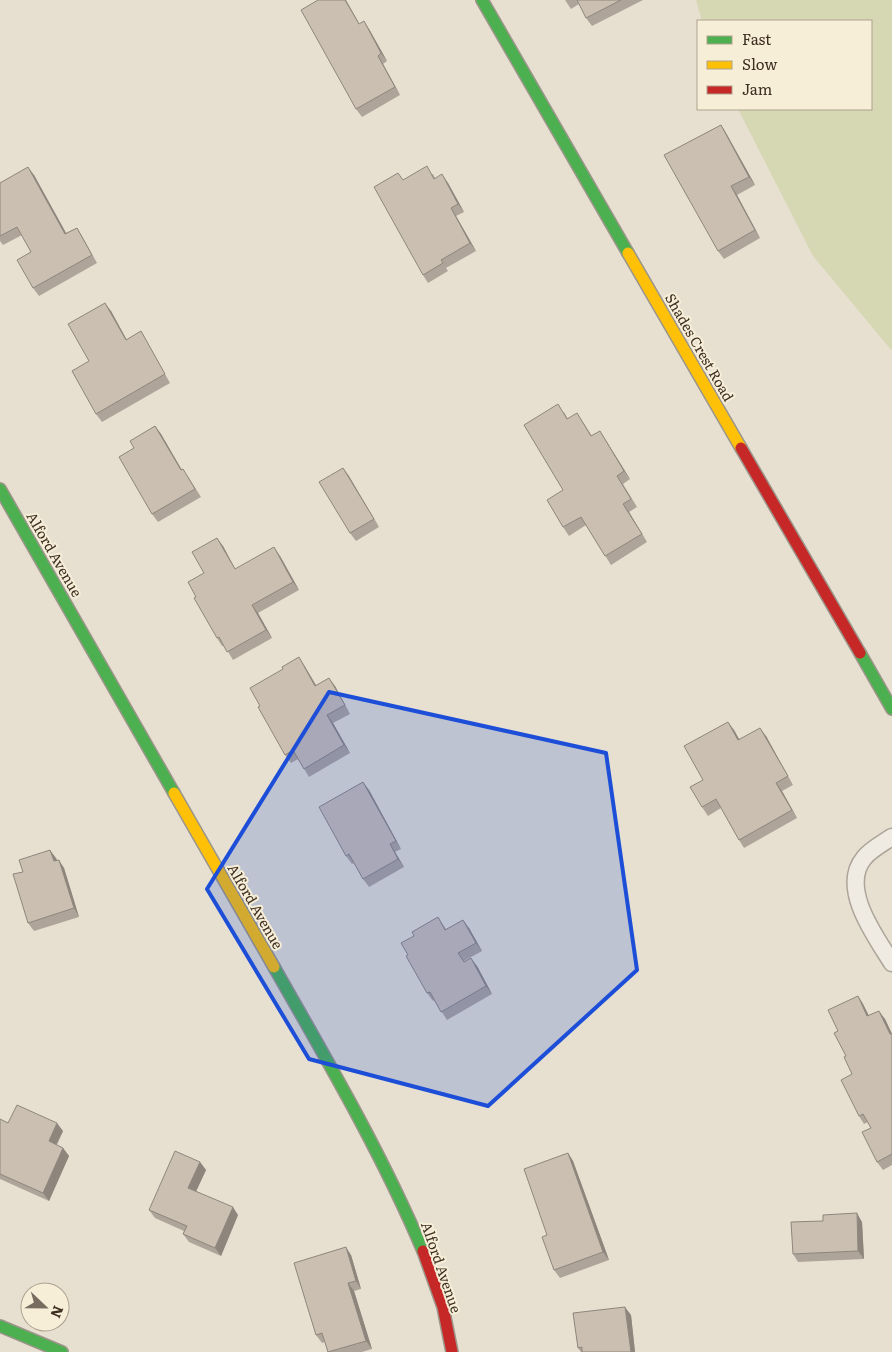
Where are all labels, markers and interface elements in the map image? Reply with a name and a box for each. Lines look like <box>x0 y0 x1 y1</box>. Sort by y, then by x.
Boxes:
legend <box>697 20 872 110</box>
text: Fast <box>742 27 771 50</box>
text: Slow <box>742 52 777 75</box>
text: Jam <box>742 77 773 100</box>
street label: Shades Crest Road <box>661 289 739 405</box>
street label: Alford Avenue <box>23 508 87 600</box>
street label: Alford Avenue <box>224 860 288 952</box>
street label: Alford Avenue <box>417 1219 467 1315</box>
north arrow <box>20 1282 70 1332</box>
text: N <box>46 1303 69 1322</box>

